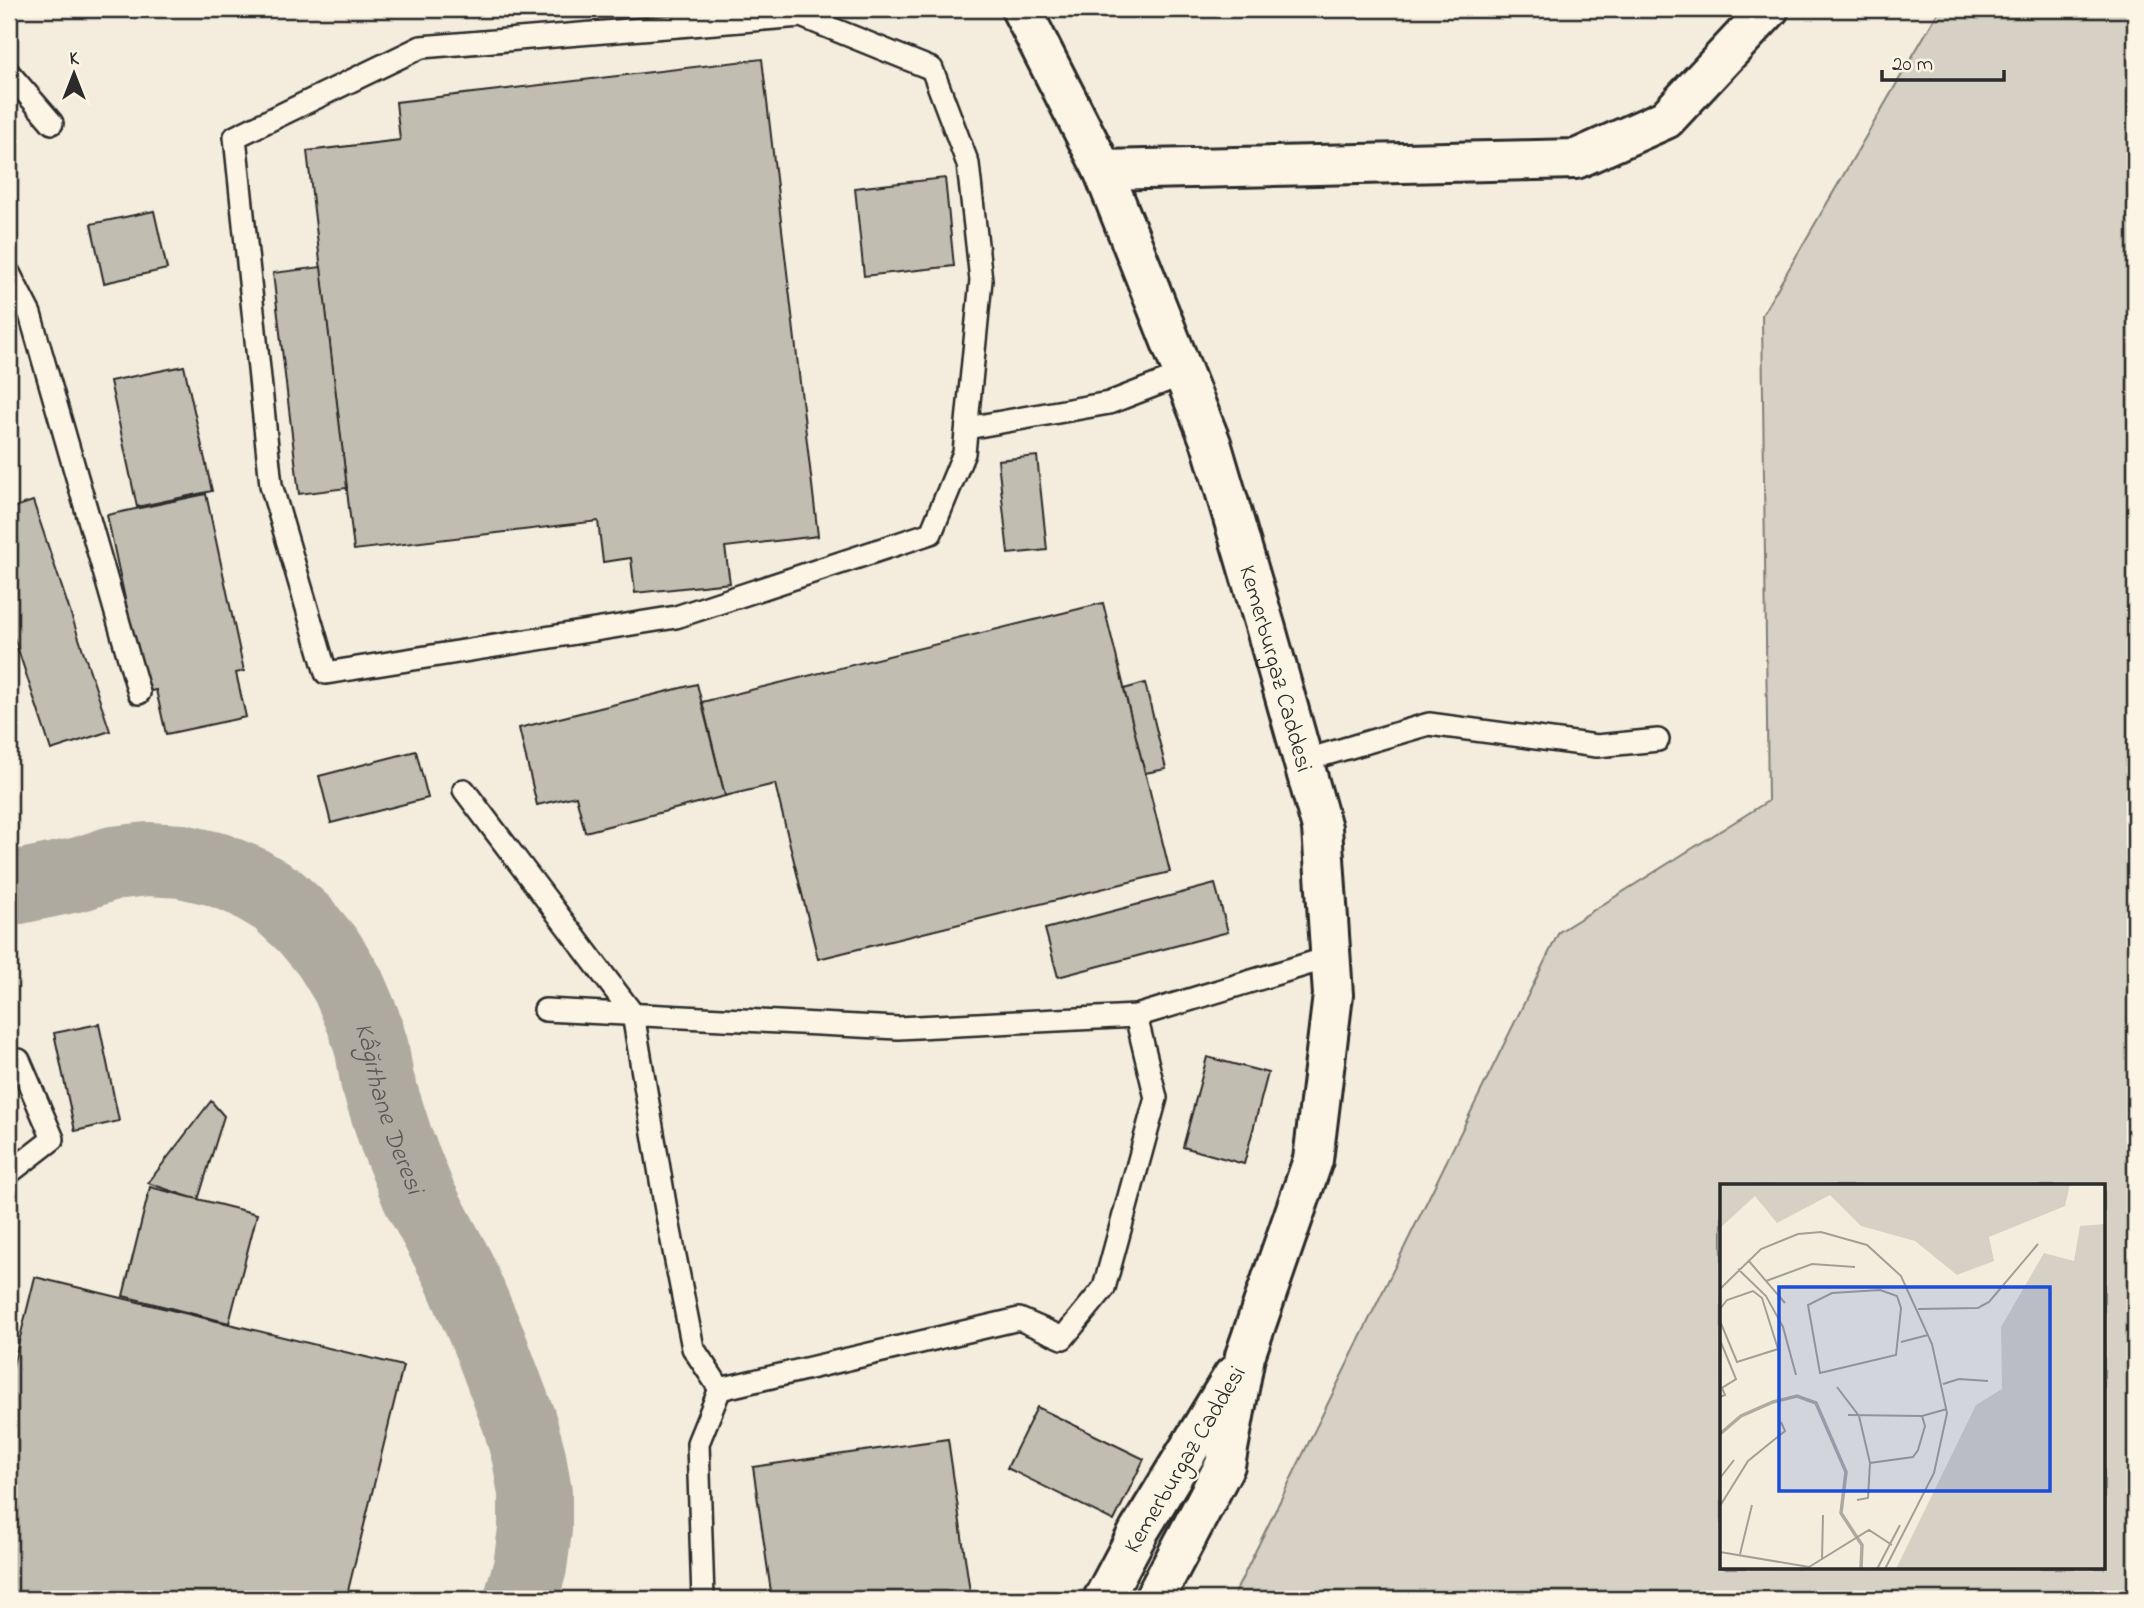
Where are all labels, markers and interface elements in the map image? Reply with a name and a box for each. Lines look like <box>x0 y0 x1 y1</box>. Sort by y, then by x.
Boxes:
north arrow <box>38 38 108 108</box>
scale bar <box>1882 38 2004 82</box>
text: K <box>69 46 79 73</box>
text: 20 m <box>1892 50 1933 80</box>
street label: Kemerburgaz Caddesi <box>1228 562 1320 776</box>
water label: Kâğıthane Deresi <box>343 1018 433 1202</box>
inset map <box>1720 1184 2106 1570</box>
street label: Kemerburgaz Caddesi <box>1116 1360 1256 1561</box>

